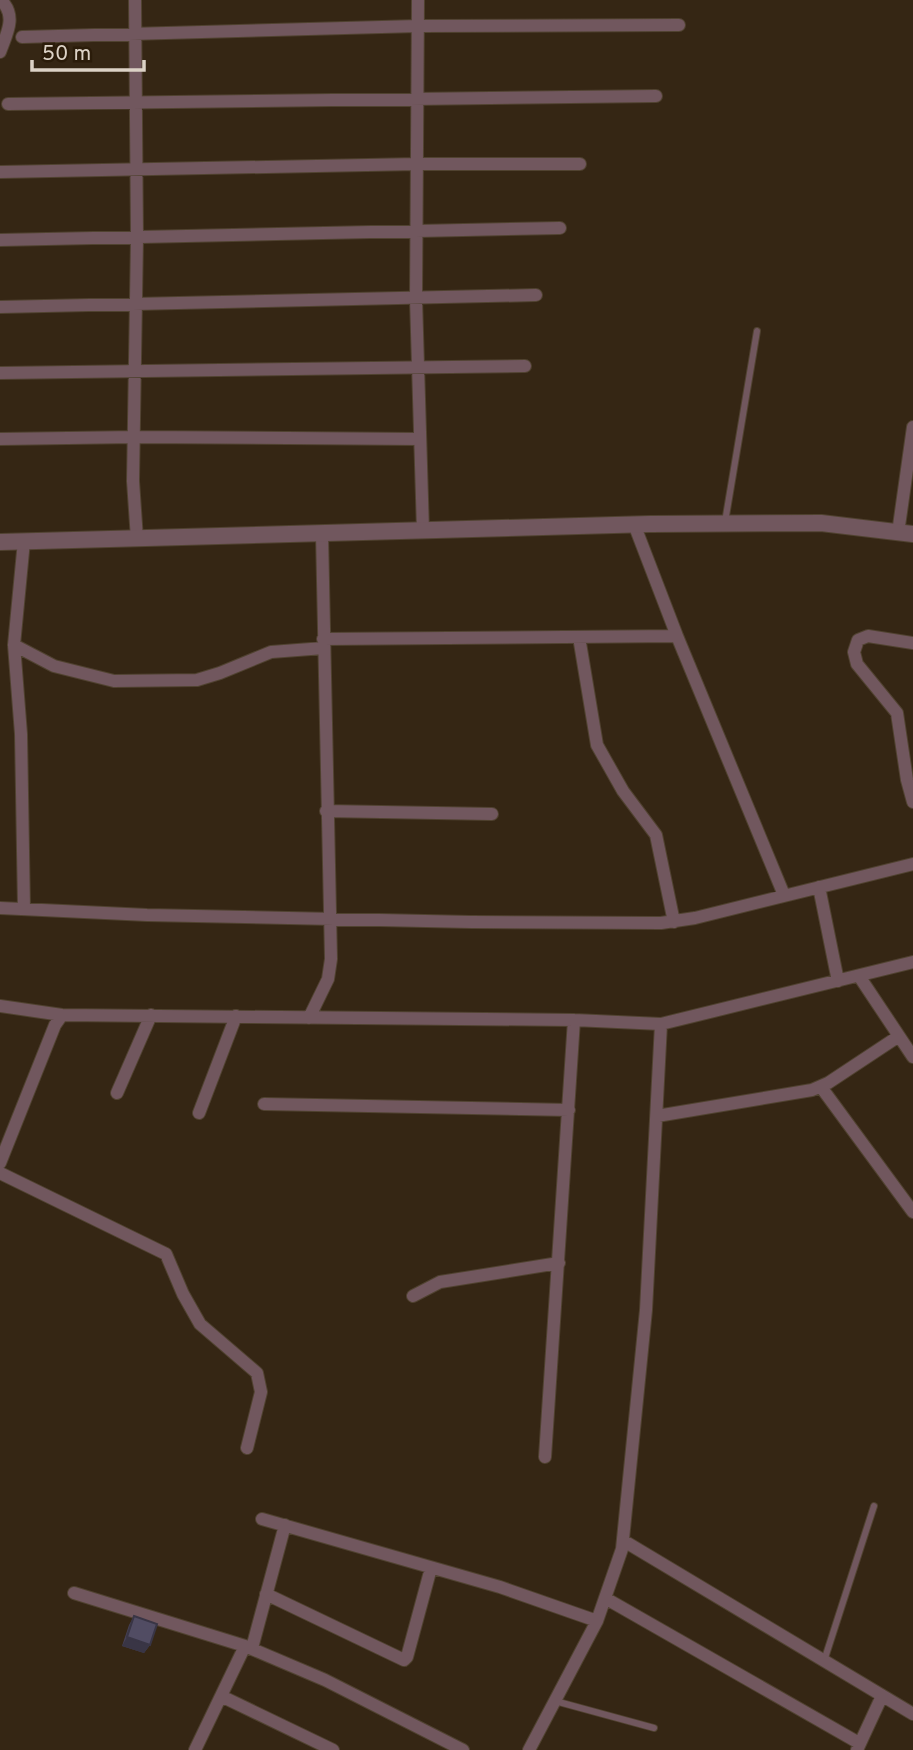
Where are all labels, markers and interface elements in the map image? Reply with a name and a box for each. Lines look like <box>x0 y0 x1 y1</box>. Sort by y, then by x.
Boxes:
scale bar <box>32 28 144 72</box>
text: 50 m <box>42 41 91 68</box>

